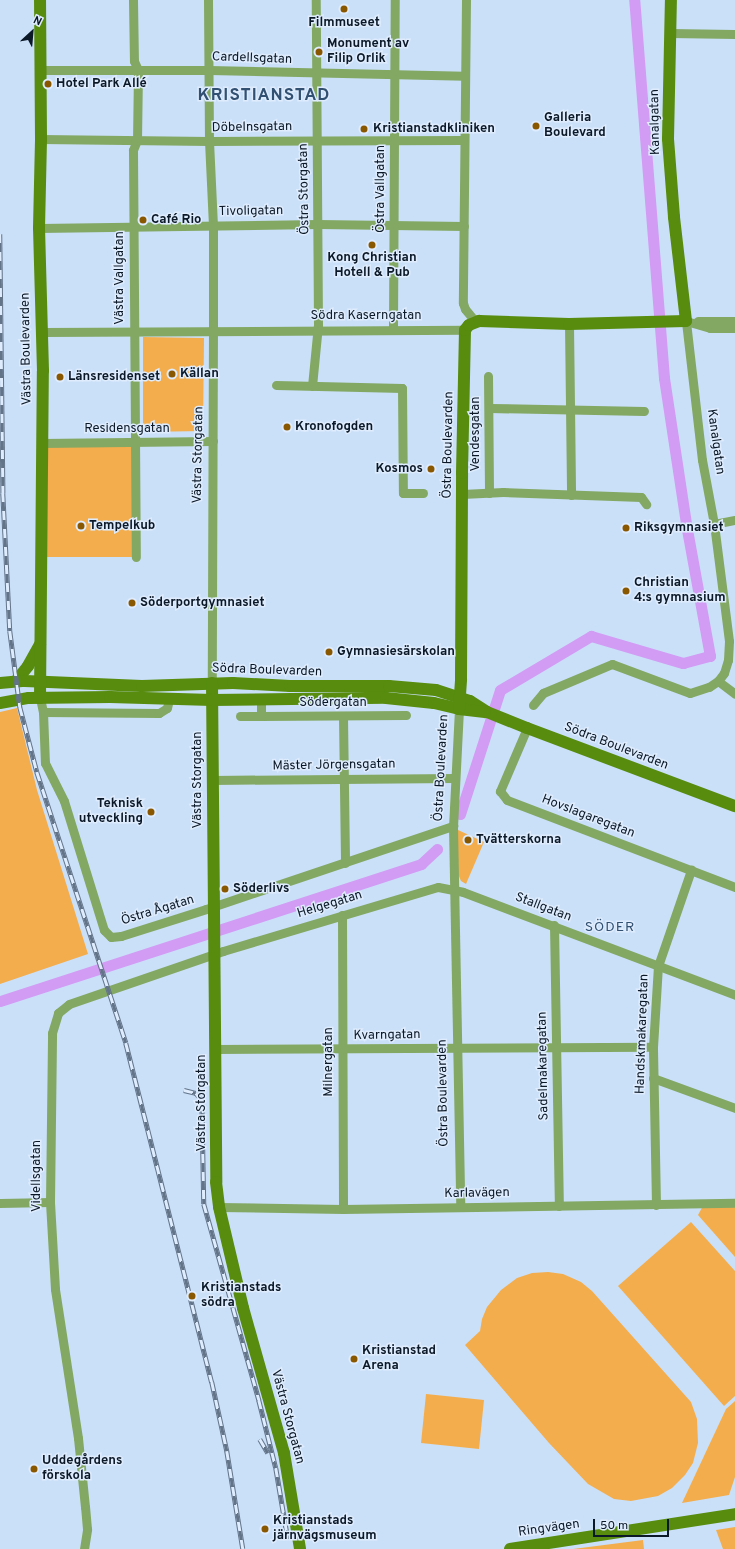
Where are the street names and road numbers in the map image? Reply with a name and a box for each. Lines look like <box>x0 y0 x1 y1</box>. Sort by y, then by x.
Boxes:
street label: Cardellsgatan <box>212 50 292 68</box>
street label: Kanalgatan <box>648 89 664 155</box>
street label: Döbelnsgatan <box>212 119 292 137</box>
street label: Östra Storgatan <box>296 143 314 235</box>
street label: Östra Vallgatan <box>373 145 389 233</box>
street label: Tivoligatan <box>219 204 283 220</box>
street label: Västra Vallgatan <box>112 231 128 325</box>
street label: Västra Boulevarden <box>18 292 36 406</box>
street label: Södra Kaserngatan <box>310 308 422 324</box>
street label: Östra Boulevarden <box>440 391 458 499</box>
street label: Vendesgatan <box>468 396 484 472</box>
street label: Västra Storgatan <box>190 406 208 504</box>
street label: Kanalgatan <box>703 408 727 476</box>
street label: Residensgatan <box>84 421 170 437</box>
street label: Södra Boulevarden <box>212 661 322 681</box>
street label: Södergatan <box>299 695 367 711</box>
street label: Östra Boulevarden <box>431 714 453 822</box>
street label: Södra Boulevarden <box>562 720 670 774</box>
street label: Västra Storgatan <box>190 731 206 829</box>
street label: Mäster Jörgensgatan <box>272 757 396 775</box>
street label: Hovslagaregatan <box>539 792 637 842</box>
street label: Helgegatan <box>296 888 364 922</box>
street label: Stallgatan <box>513 890 573 926</box>
street label: Östra Ågatan <box>119 892 197 930</box>
street label: Handskmakaregatan <box>633 974 653 1094</box>
street label: Sadelmakaregatan <box>535 1011 553 1121</box>
street label: Milnergatan <box>321 1027 337 1097</box>
street label: Kvarngatan <box>353 1028 421 1044</box>
street label: Östra Boulevarden <box>435 1039 453 1147</box>
street label: Västra Storgatan <box>194 1054 210 1152</box>
street label: Videllsgatan <box>29 1140 45 1212</box>
street label: Karlavägen <box>444 1186 510 1202</box>
street label: Västra Storgatan <box>267 1368 307 1466</box>
street label: Ringvägen <box>517 1517 581 1541</box>

